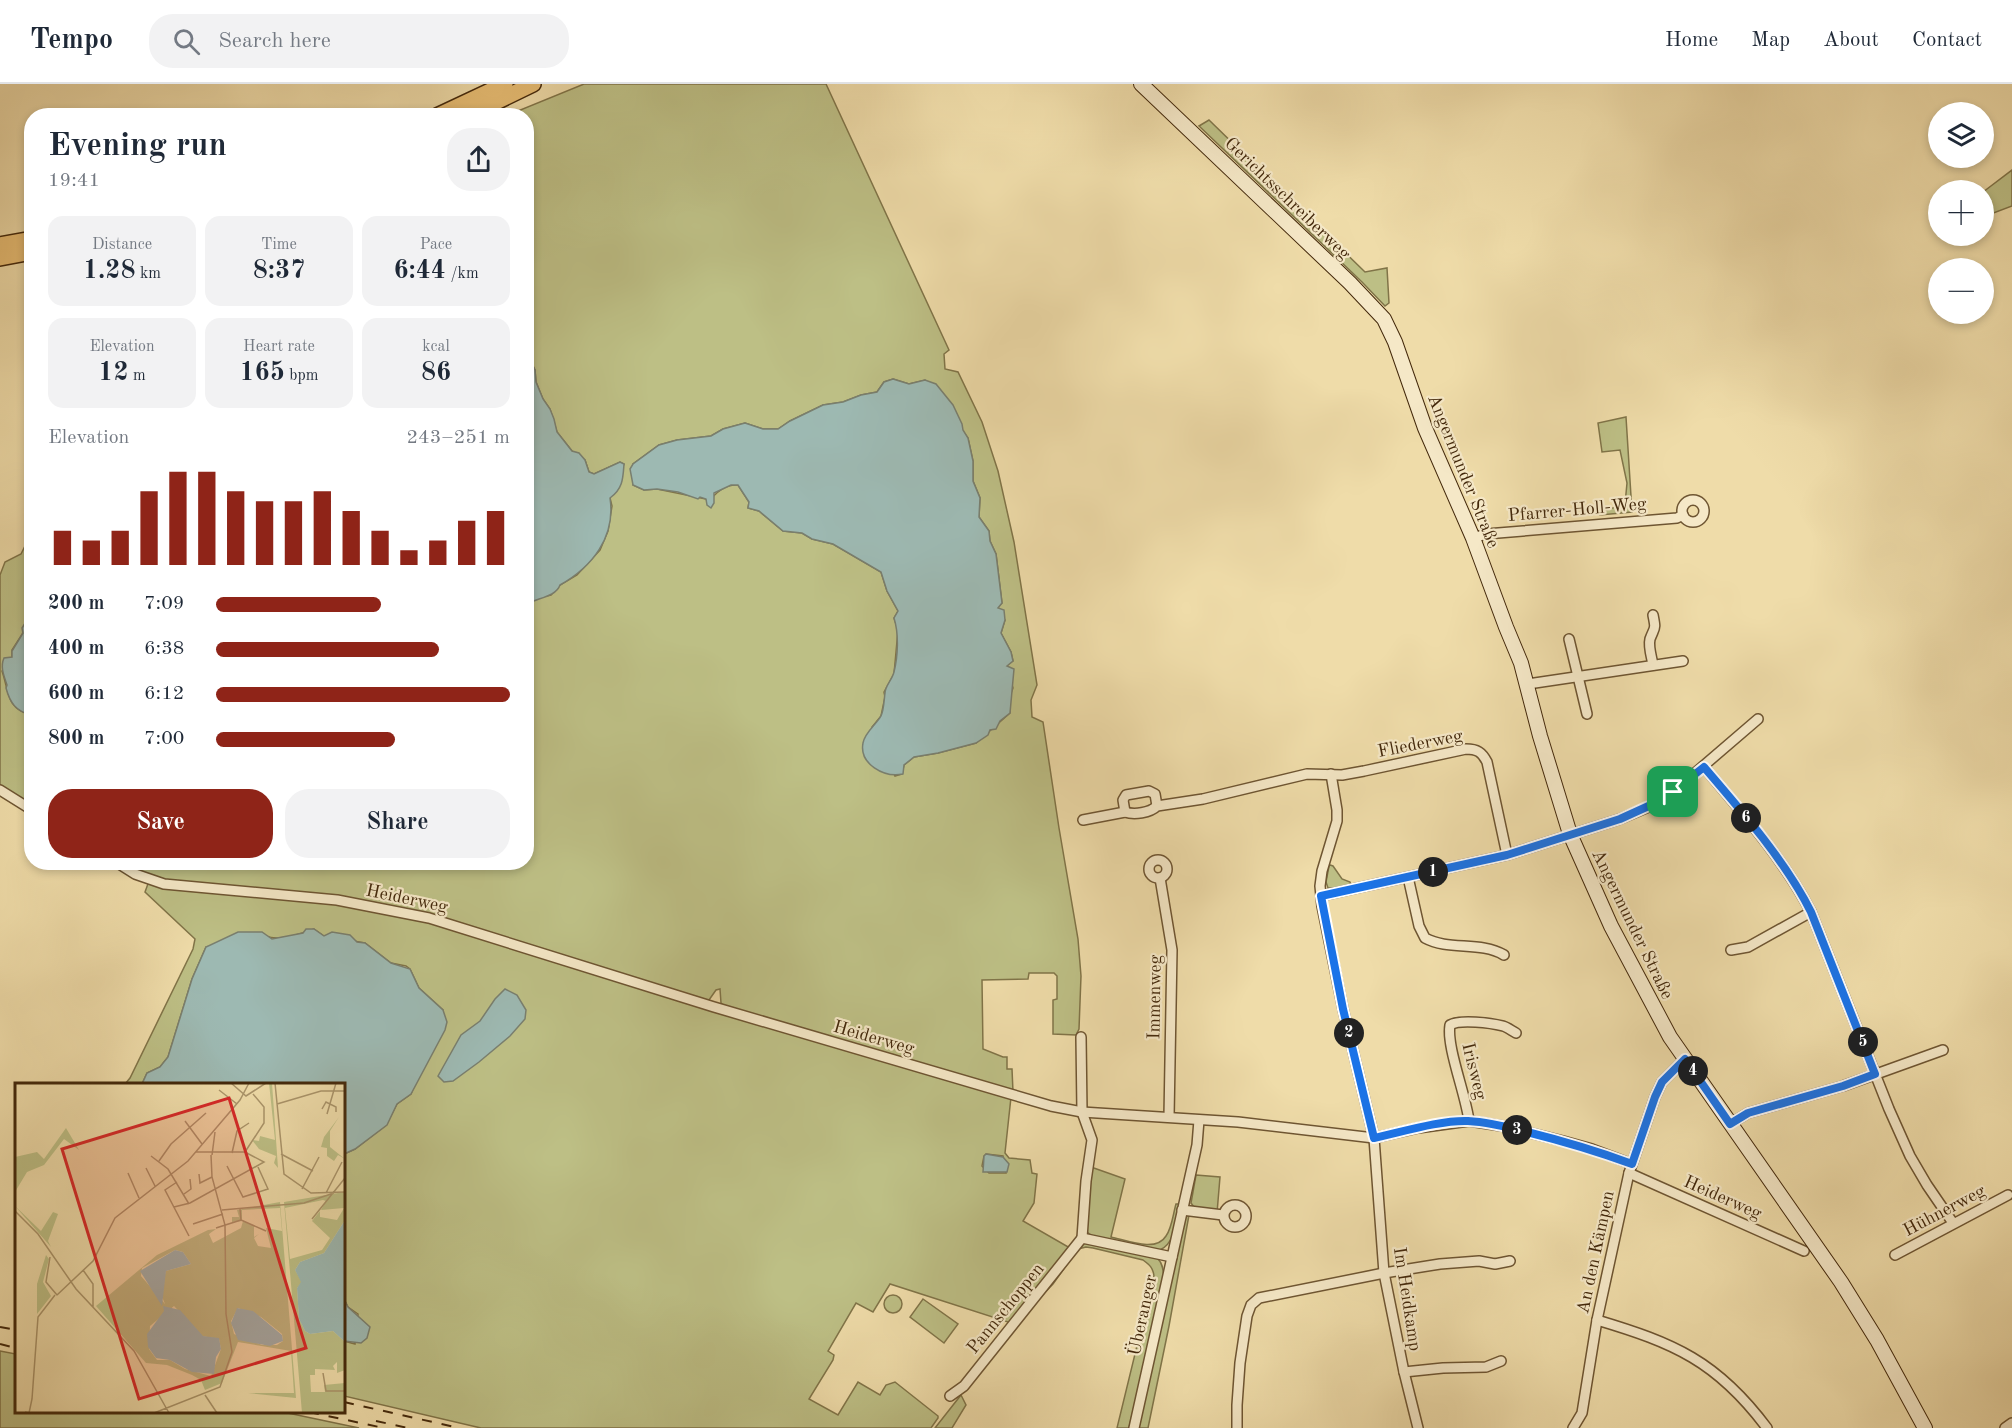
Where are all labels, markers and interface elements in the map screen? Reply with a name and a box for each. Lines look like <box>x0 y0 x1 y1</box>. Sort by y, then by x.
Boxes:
search box <box>149 14 569 68</box>
icon: search <box>170 25 203 58</box>
text: Tempo <box>30 27 113 55</box>
text: Search here <box>218 30 331 52</box>
text: Home <box>1665 30 1718 51</box>
text: Map <box>1751 30 1790 51</box>
text: About <box>1823 30 1879 51</box>
text: Contact <box>1912 30 1982 51</box>
map controls <box>1928 102 1994 324</box>
button: layers <box>1928 102 1994 168</box>
button: share <box>447 128 510 191</box>
text: Evening run <box>48 130 227 163</box>
street label: Gerichtsschreiberweg <box>1221 134 1354 263</box>
text: 19:41 <box>48 171 100 191</box>
button: + <box>1928 180 1994 246</box>
text: Distance <box>92 237 152 253</box>
text: Time <box>261 237 297 253</box>
text: Pace <box>420 237 452 253</box>
text: 1.28 <box>83 258 136 284</box>
text: 8:37 <box>253 258 305 284</box>
text: 6:44 <box>393 258 446 284</box>
button: − <box>1928 258 1994 324</box>
text: km <box>136 266 161 282</box>
text: /km <box>446 266 479 282</box>
text: Elevation <box>89 339 155 355</box>
text: Heart rate <box>243 339 315 355</box>
text: kcal <box>422 339 450 355</box>
text: 12 <box>98 360 128 386</box>
text: 165 <box>240 360 285 386</box>
text: 86 <box>421 360 451 386</box>
text: m <box>128 368 146 384</box>
text: bpm <box>285 368 318 384</box>
street label: Angermunder Straße <box>1424 392 1502 551</box>
text: Elevation <box>48 428 129 448</box>
text: 243–251 m <box>407 428 510 448</box>
street label: Pfarrer-Holl-Weg <box>1507 495 1647 525</box>
text: 200 m <box>48 594 104 614</box>
text: 7:09 <box>144 594 184 614</box>
text: 400 m <box>48 639 104 659</box>
text: 6:38 <box>144 639 184 659</box>
text: 600 m <box>48 684 104 704</box>
text: 6:12 <box>144 684 184 704</box>
street label: Fliederweg <box>1376 727 1465 761</box>
text: 800 m <box>48 729 104 749</box>
text: 7:00 <box>144 729 184 749</box>
pin <box>1647 766 1698 817</box>
icon: arrive <box>1656 775 1689 808</box>
button: Save <box>48 789 273 858</box>
button: Share <box>285 789 510 858</box>
pin: 6 <box>1731 803 1761 833</box>
text: 6 <box>1741 810 1751 826</box>
street label: Angermunder Straße <box>1588 847 1676 1002</box>
pin: 1 <box>1418 857 1448 887</box>
text: 1 <box>1428 864 1438 880</box>
street label: Heiderweg <box>364 881 450 917</box>
street label: Immenweg <box>1145 954 1165 1040</box>
street label: Heiderweg <box>831 1018 917 1058</box>
pin: 2 <box>1334 1018 1364 1048</box>
text: 2 <box>1344 1025 1354 1041</box>
pin: 5 <box>1848 1027 1878 1057</box>
text: 5 <box>1858 1034 1868 1050</box>
street label: Irisweg <box>1458 1041 1490 1102</box>
pin: 4 <box>1678 1056 1708 1086</box>
text: 4 <box>1688 1063 1698 1079</box>
inset map <box>15 1083 345 1413</box>
pin: 3 <box>1502 1115 1532 1145</box>
text: 3 <box>1512 1122 1522 1138</box>
street label: Heiderweg <box>1681 1173 1765 1223</box>
street label: Hühnerweg <box>1900 1182 1989 1240</box>
street label: An den Kämpen <box>1574 1189 1618 1315</box>
street label: Im Heidkamp <box>1390 1246 1424 1352</box>
street label: Pannschoppen <box>964 1260 1048 1357</box>
street label: Überanger <box>1122 1271 1161 1358</box>

